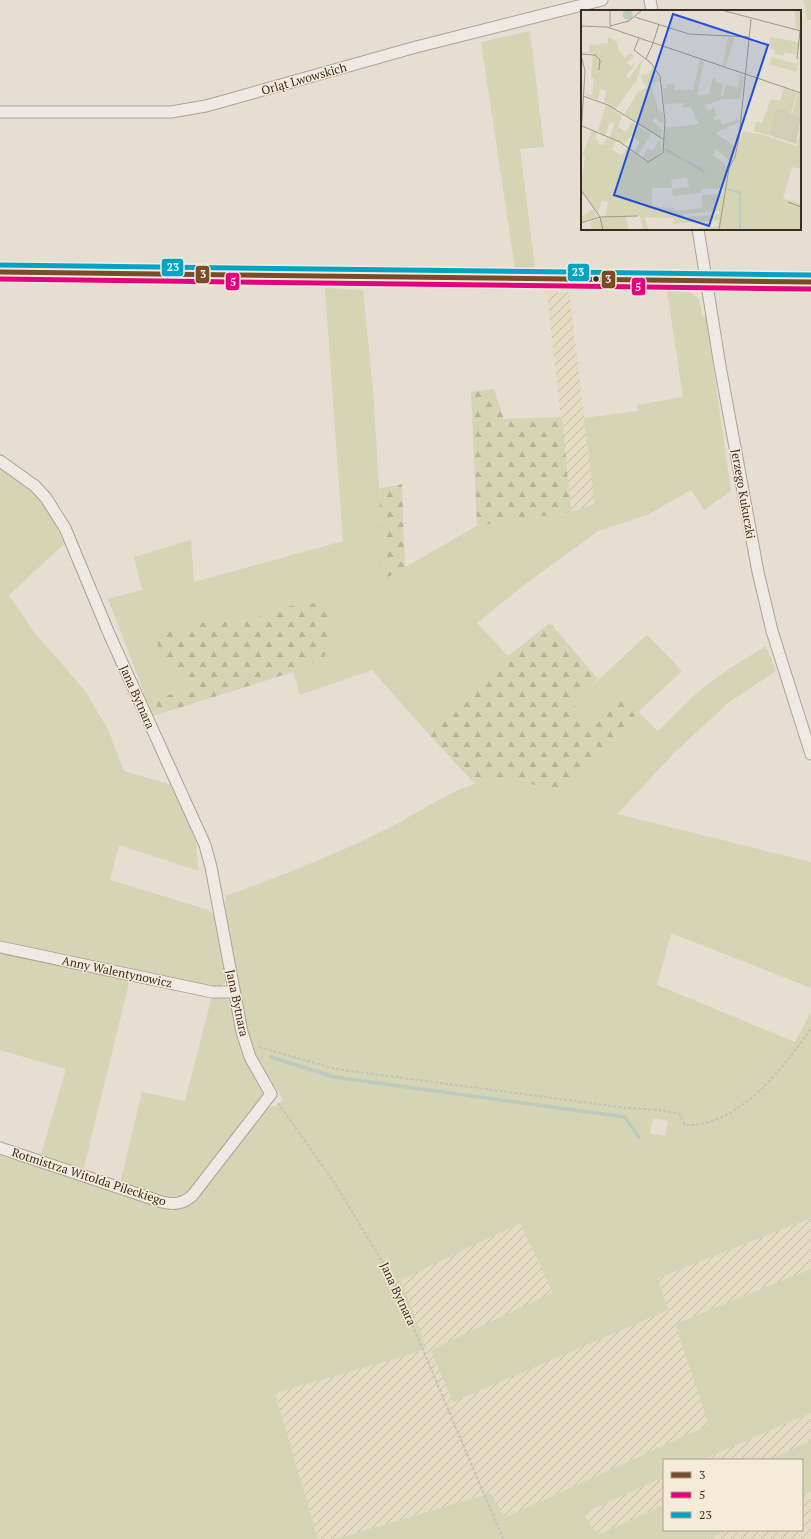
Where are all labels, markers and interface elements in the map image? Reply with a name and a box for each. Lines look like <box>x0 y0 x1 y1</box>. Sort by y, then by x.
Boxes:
inset map <box>581 10 801 230</box>
street label: Orląt Lwowskich <box>259 59 348 98</box>
line badge: 23 <box>161 258 184 277</box>
text: 23 <box>167 260 179 274</box>
line badge: 23 <box>567 263 590 282</box>
line badge: 3 <box>195 265 210 284</box>
text: 23 <box>572 265 584 279</box>
text: 3 <box>200 267 206 281</box>
line badge: 3 <box>601 270 616 289</box>
line badge: 5 <box>225 272 240 291</box>
text: 3 <box>605 272 611 286</box>
unlabelled marker <box>591 274 601 284</box>
text: 5 <box>230 275 236 289</box>
line badge: 5 <box>631 277 646 296</box>
text: 5 <box>635 280 641 294</box>
street label: Jerzego Kukuczki <box>728 448 759 540</box>
street label: Jana Bytnara <box>117 663 158 731</box>
street label: Anny Walentynowicz <box>61 952 174 991</box>
street label: Jana Bytnara <box>223 968 252 1038</box>
street label: Rotmistrza Witolda Pileckiego <box>10 1144 169 1209</box>
street label: Jana Bytnara <box>377 1260 420 1328</box>
legend <box>663 1459 803 1531</box>
text: 3 <box>699 1467 705 1482</box>
text: 5 <box>699 1487 705 1502</box>
text: 23 <box>699 1507 712 1522</box>

